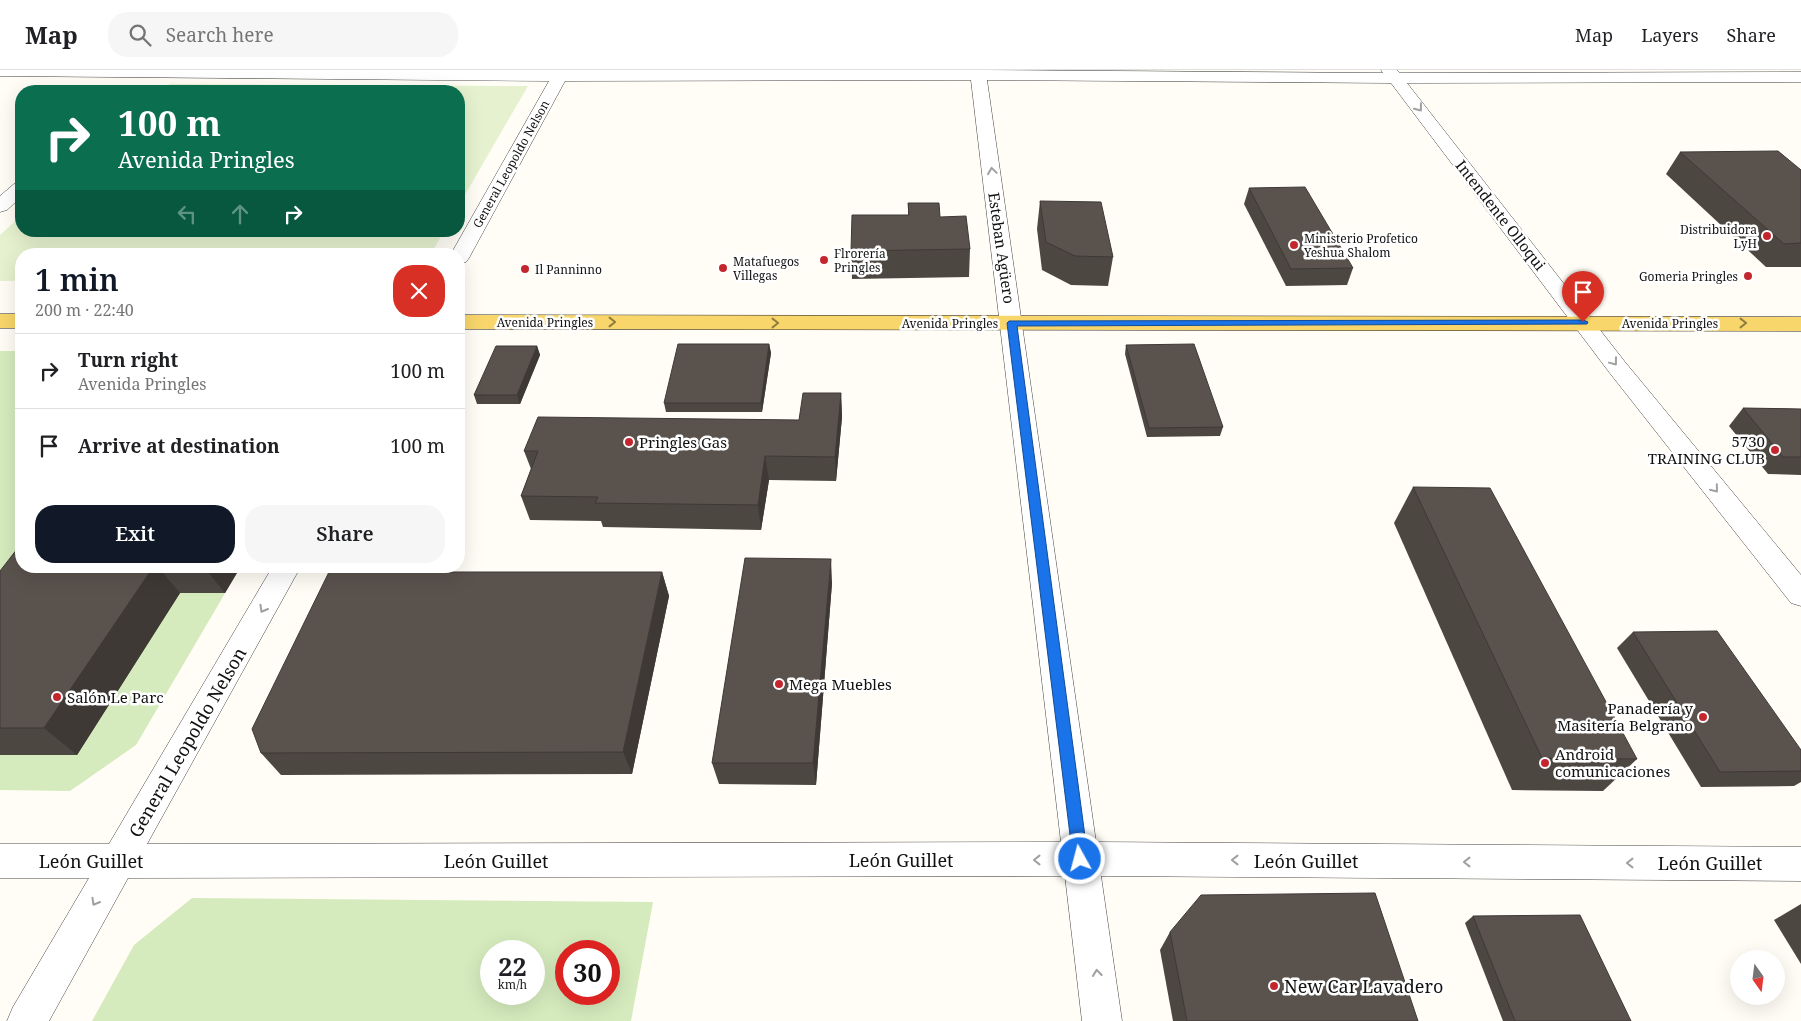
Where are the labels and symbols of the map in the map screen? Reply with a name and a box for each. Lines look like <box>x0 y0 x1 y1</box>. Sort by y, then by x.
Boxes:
street label: General Leopoldo Nelson <box>469 97 553 231</box>
one-way arrow <box>1413 102 1422 112</box>
street label: Intendente Olloqui <box>1452 156 1551 274</box>
one-way arrow <box>987 167 998 175</box>
street label: Esteban Agüero <box>984 191 1020 305</box>
place label: Distribuidora LyH <box>1680 221 1757 252</box>
place label: Ministerio Profetico Yeshua Shalom <box>1303 230 1418 261</box>
marker: Distribuidora LyH <box>1761 230 1773 242</box>
marker: Ministerio Profetico Yeshua Shalom <box>1288 239 1300 251</box>
place label: Flrorería Pringles <box>834 245 886 276</box>
place label: Matafuegos Villegas <box>733 253 799 284</box>
marker: Flrorería Pringles <box>818 254 830 266</box>
place label: Il Panninno <box>535 261 602 278</box>
marker: Matafuegos Villegas <box>717 262 729 274</box>
marker: Il Panninno <box>519 263 531 275</box>
place label: Gomeria Pringles <box>1639 268 1738 285</box>
marker: Gomeria Pringles <box>1742 270 1754 282</box>
pin <box>1562 271 1604 322</box>
street label: Avenida Pringles <box>497 314 593 331</box>
street label: Avenida Pringles <box>902 315 998 332</box>
street label: Avenida Pringles <box>1622 315 1718 332</box>
one-way arrow <box>609 317 617 327</box>
one-way arrow <box>772 318 779 328</box>
one-way arrow <box>1740 318 1747 328</box>
one-way arrow <box>1608 356 1616 365</box>
place label: 5730 TRAINING CLUB <box>1648 431 1765 468</box>
place label: Pringles Gas <box>639 432 727 452</box>
marker: Pringles Gas <box>623 436 635 448</box>
marker: 5730 TRAINING CLUB <box>1769 444 1781 456</box>
one-way arrow <box>1710 483 1718 492</box>
one-way arrow <box>259 603 269 612</box>
street label: General Leopoldo Nelson <box>123 642 251 841</box>
place label: Mega Muebles <box>789 674 892 694</box>
marker: Mega Muebles <box>773 678 785 690</box>
place label: Salón Le Parc <box>67 687 164 707</box>
marker: Salón Le Parc <box>51 691 63 703</box>
place label: Panadería y Masitería Belgrano <box>1557 698 1694 735</box>
marker: Panadería y Masitería Belgrano <box>1697 711 1709 723</box>
place label: Android comunicaciones <box>1555 744 1671 781</box>
marker: Android comunicaciones <box>1539 757 1551 769</box>
position arrow <box>1053 832 1105 884</box>
street label: León Guillet <box>849 848 953 872</box>
street label: León Guillet <box>39 849 143 873</box>
street label: León Guillet <box>444 849 548 873</box>
street label: León Guillet <box>1254 849 1358 873</box>
street label: León Guillet <box>1658 851 1762 875</box>
one-way arrow <box>1033 855 1041 865</box>
one-way arrow <box>1231 855 1238 865</box>
one-way arrow <box>1463 857 1471 867</box>
one-way arrow <box>1626 858 1634 868</box>
one-way arrow <box>92 896 102 905</box>
speed limit sign: 30 <box>555 940 620 1005</box>
north arrow <box>1730 950 1785 1005</box>
one-way arrow <box>1091 968 1102 976</box>
place label: New Car Lavadero <box>1284 974 1443 998</box>
marker: New Car Lavadero <box>1268 980 1280 992</box>

